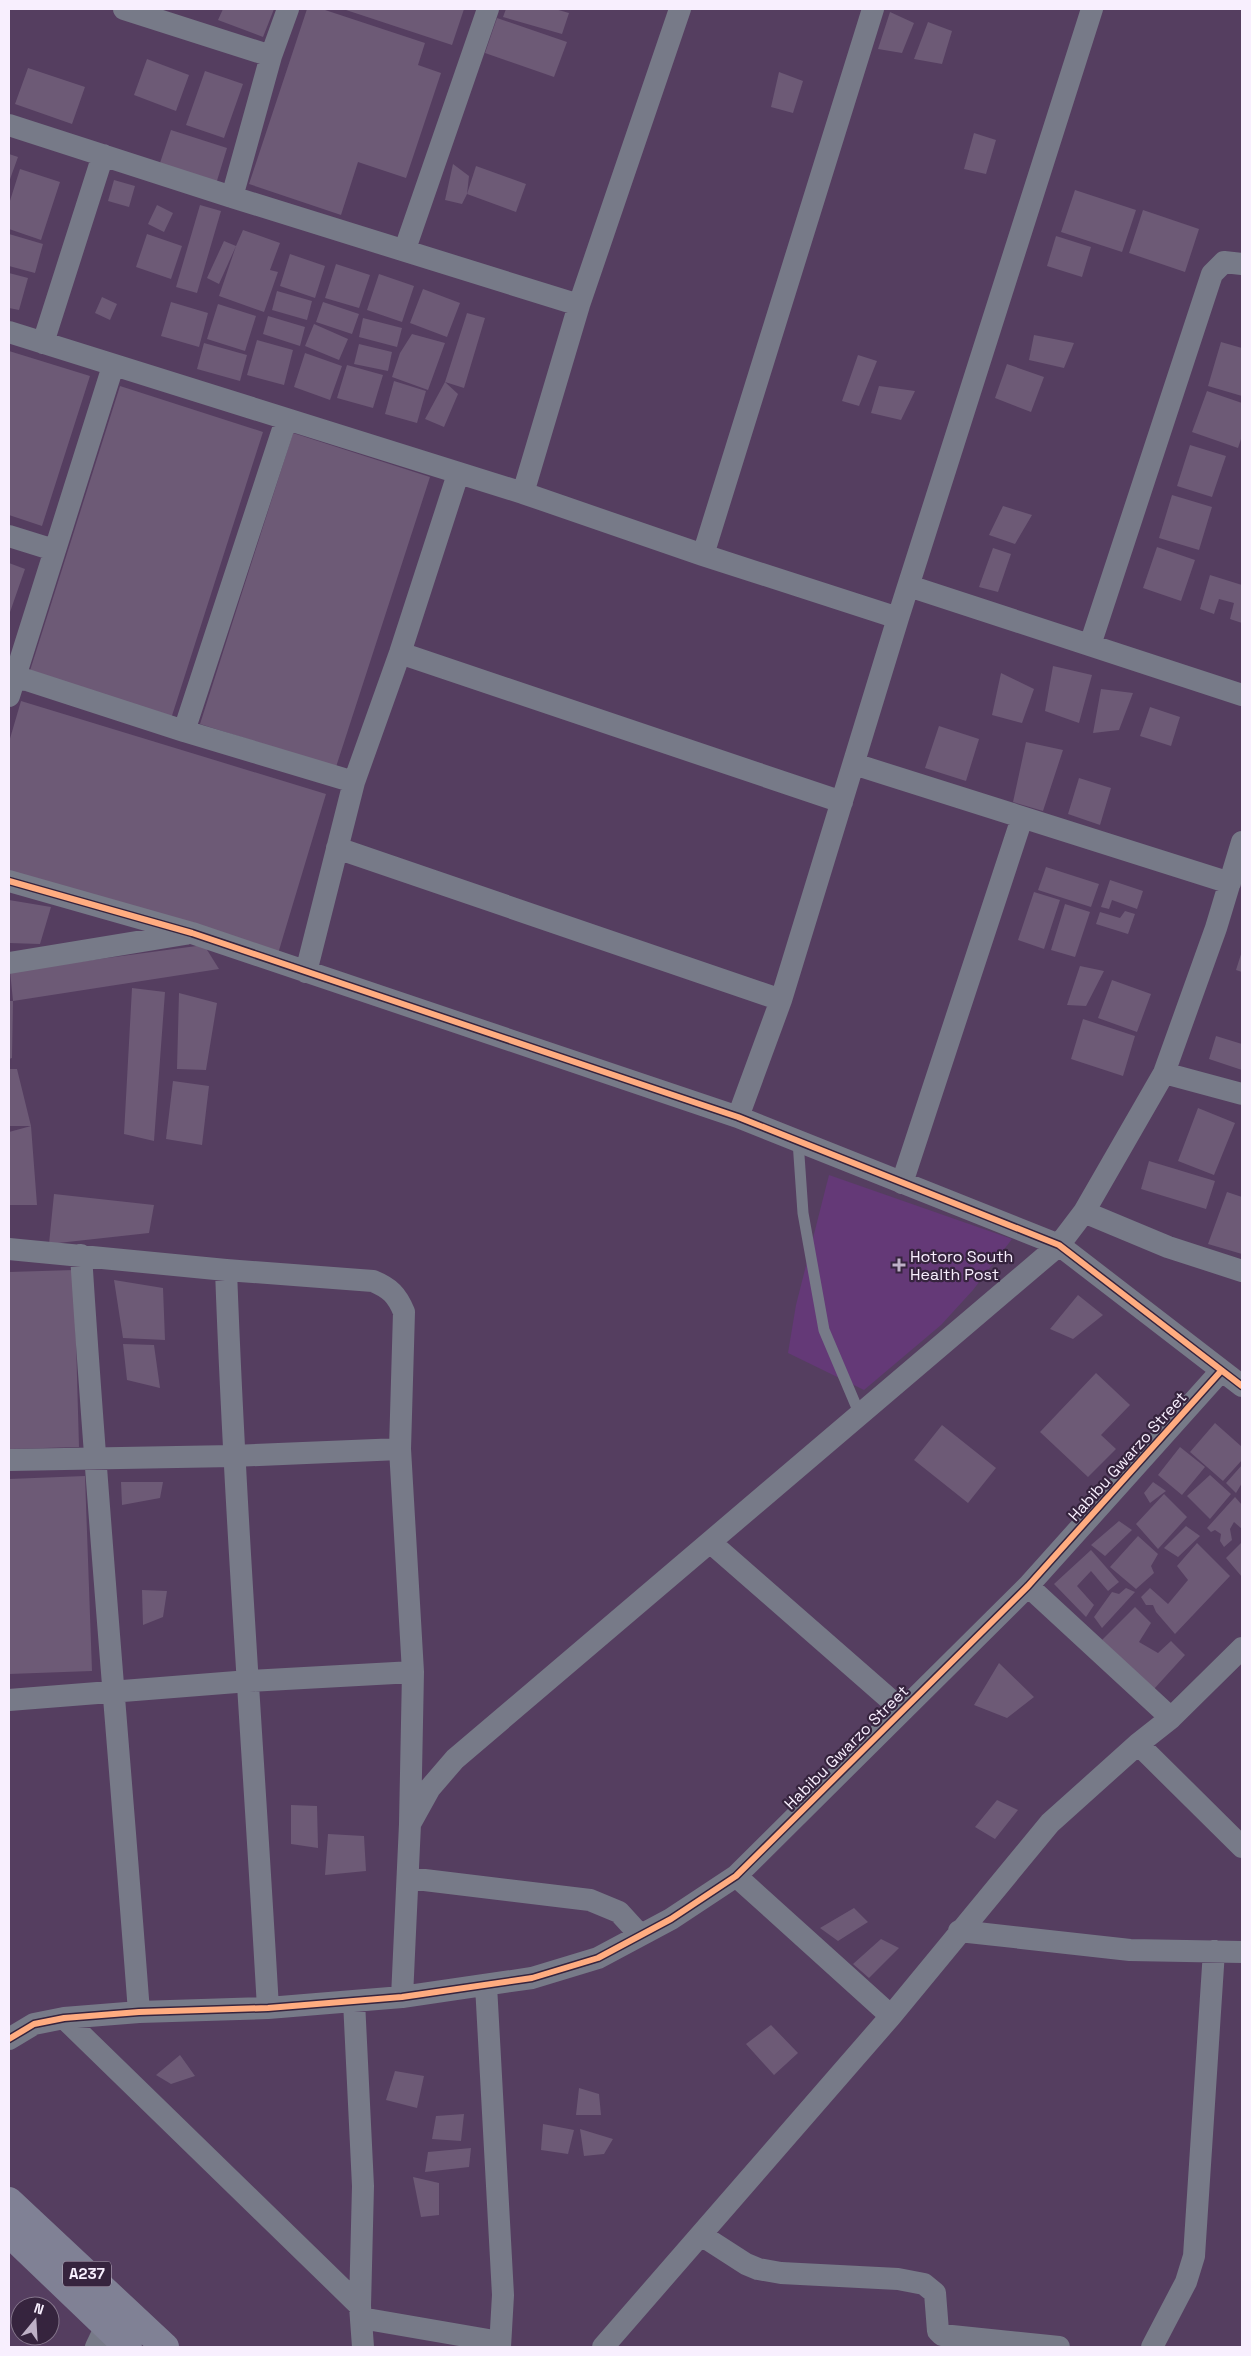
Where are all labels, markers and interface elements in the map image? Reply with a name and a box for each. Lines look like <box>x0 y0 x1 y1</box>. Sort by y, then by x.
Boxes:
place label: Hotoro South Health Post <box>910 1246 1013 1285</box>
marker: Hotoro South Health Post <box>892 1258 906 1272</box>
street label: Habibu Gwarzo Street <box>1064 1387 1191 1526</box>
street label: Habibu Gwarzo Street <box>780 1681 913 1814</box>
road number: A237 <box>63 2262 111 2286</box>
north arrow <box>10 2296 60 2346</box>
text: N <box>32 2299 46 2319</box>

